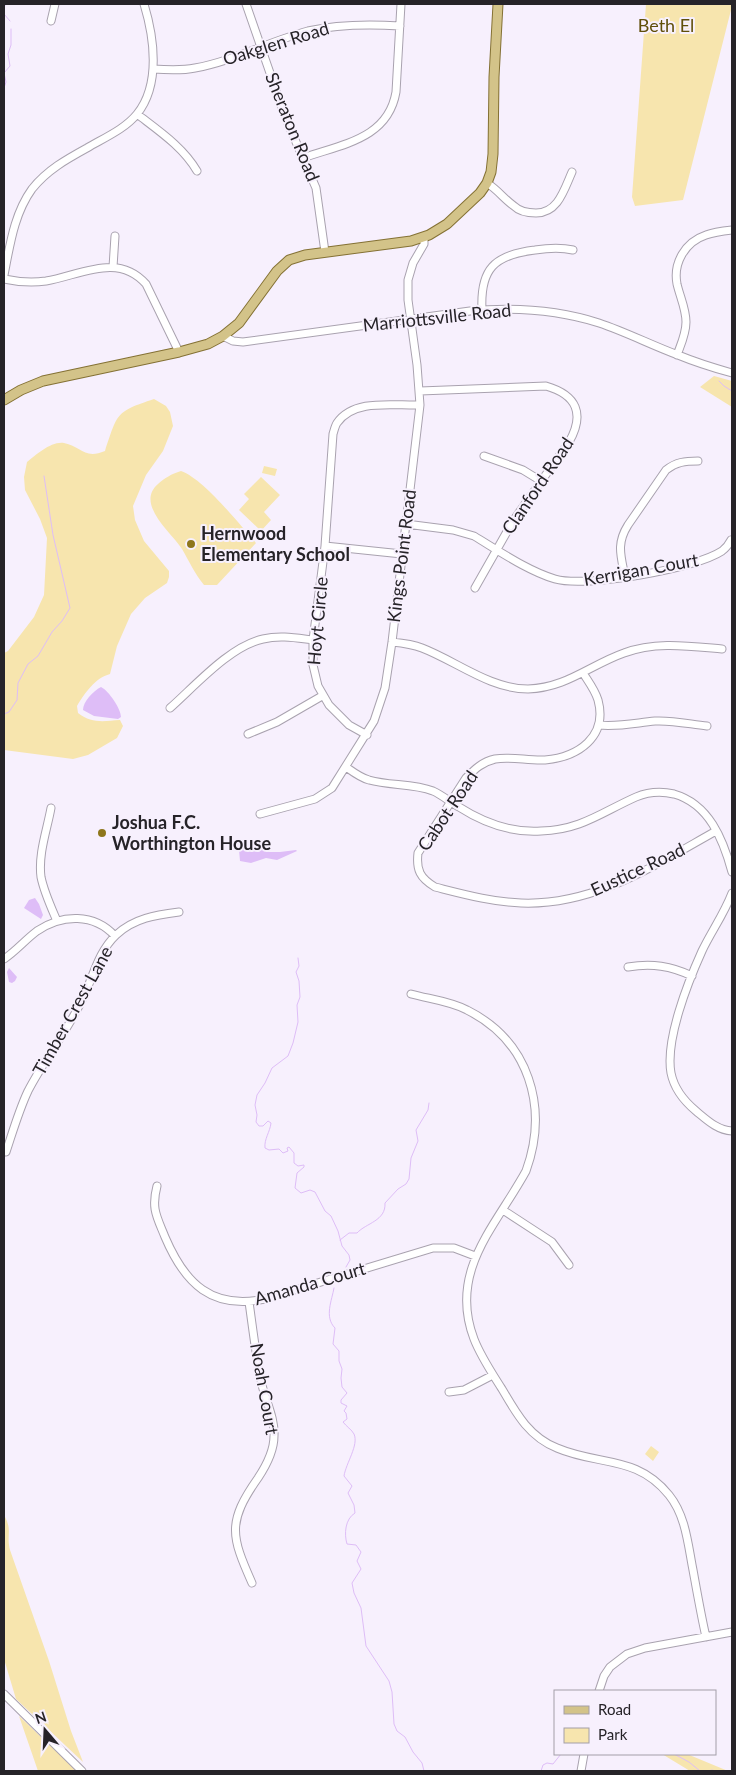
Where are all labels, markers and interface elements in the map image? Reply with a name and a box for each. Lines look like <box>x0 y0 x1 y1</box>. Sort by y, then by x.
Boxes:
park label: Beth El <box>638 14 694 36</box>
street label: Oakglen Road <box>220 16 332 70</box>
street label: Sheraton Road <box>261 69 325 184</box>
street label: Marriottsville Road <box>362 298 512 336</box>
street label: Clanford Road <box>497 433 578 538</box>
street label: Kings Point Road <box>382 488 420 624</box>
place label: Hernwood Elementary School <box>201 522 350 565</box>
marker: Hernwood Elementary School <box>185 538 197 550</box>
street label: Kerrigan Court <box>582 548 701 590</box>
street label: Hoyt Circle <box>302 576 332 666</box>
street label: Cabot Road <box>412 766 482 855</box>
place label: Joshua F.C. Worthington House <box>112 811 271 854</box>
marker: Joshua F.C. Worthington House <box>96 827 108 839</box>
street label: Eustice Road <box>587 838 688 900</box>
street label: Timber Crest Lane <box>28 942 117 1079</box>
street label: Amanda Court <box>252 1257 368 1309</box>
street label: Noah Court <box>246 1341 284 1437</box>
legend <box>554 1690 716 1755</box>
text: Road <box>598 1700 631 1718</box>
north arrow <box>20 1705 70 1755</box>
text: N <box>33 1707 48 1727</box>
text: Park <box>598 1725 628 1743</box>

